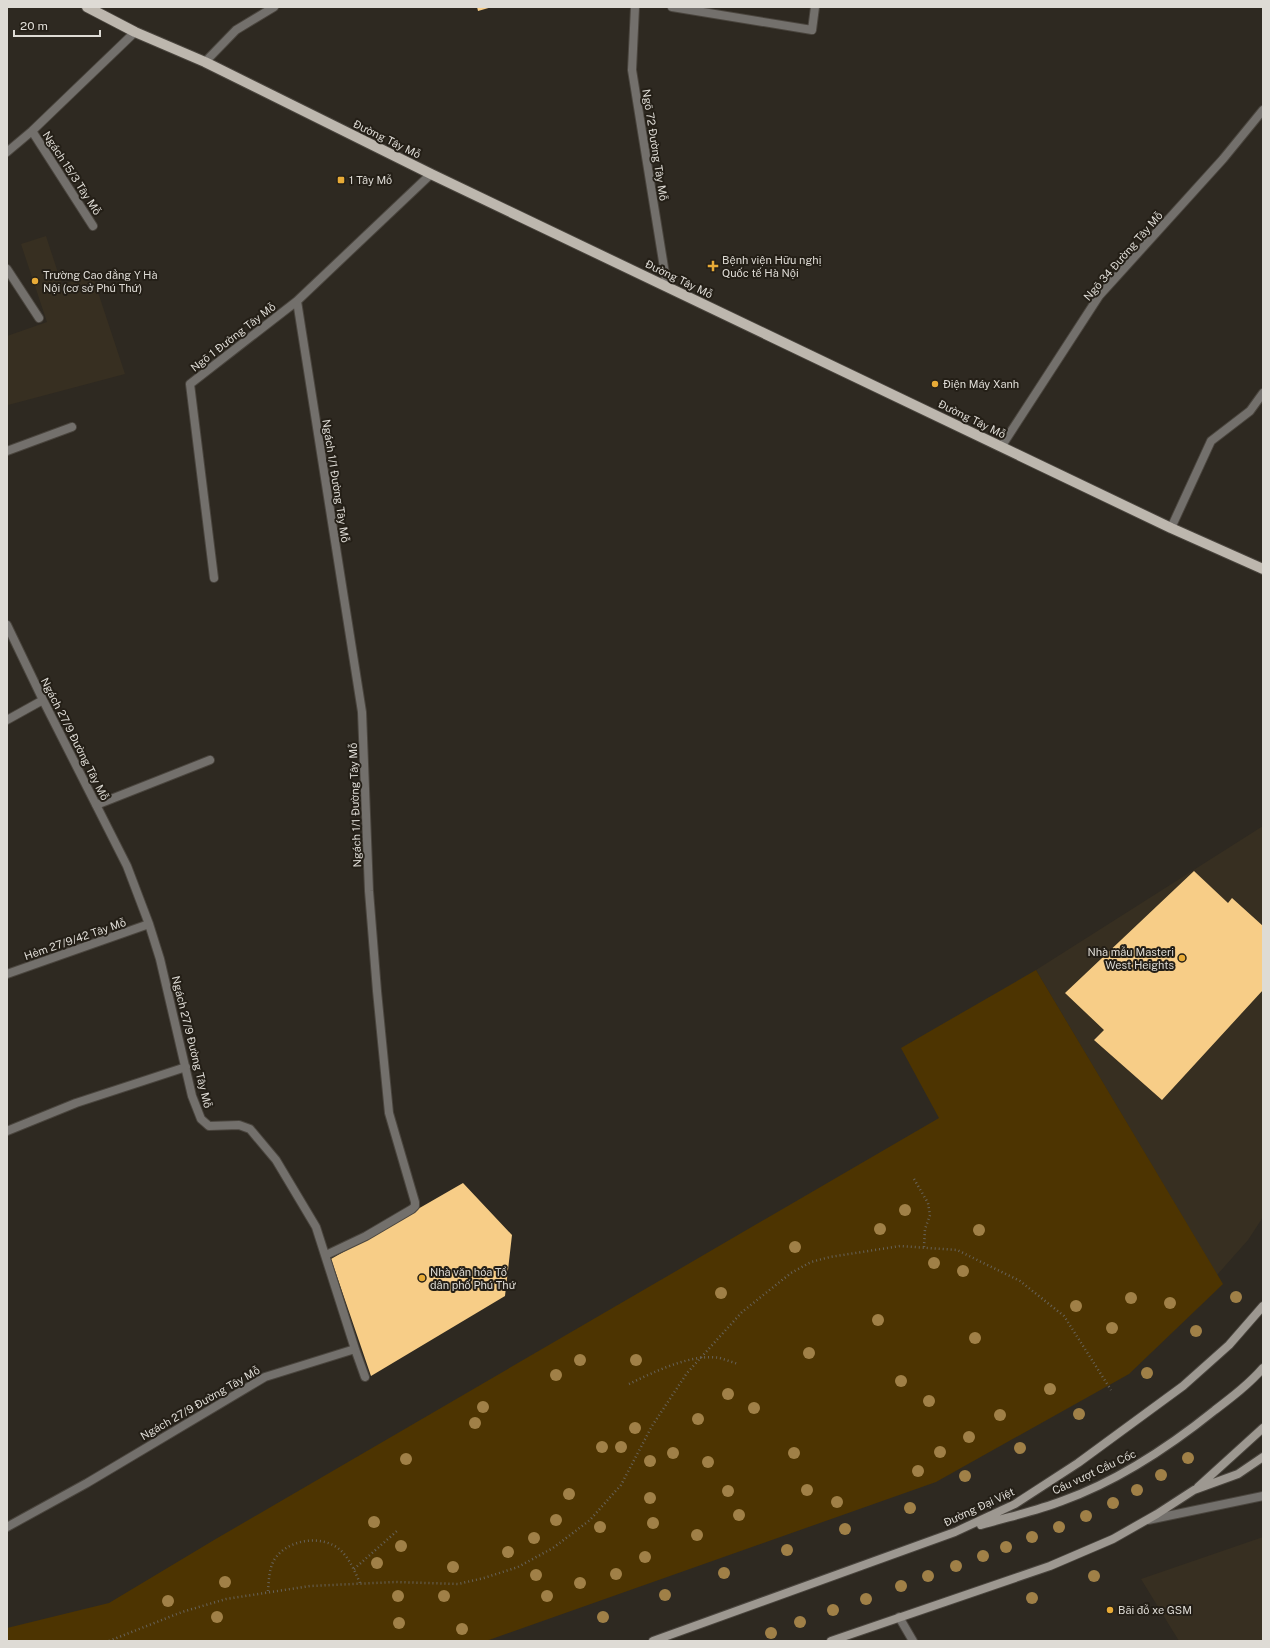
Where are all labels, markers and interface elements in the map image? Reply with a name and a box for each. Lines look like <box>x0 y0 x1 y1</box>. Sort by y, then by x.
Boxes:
scale bar <box>14 12 100 38</box>
text: 20 m <box>20 19 48 33</box>
street label: Ngõ 72 Đường Tây Mỗ <box>640 88 670 202</box>
street label: Đường Tây Mỗ <box>351 118 423 160</box>
street label: Ngách 15/3 Tây Mỗ <box>41 129 103 217</box>
place label: 1 Tây Mỗ <box>349 174 392 186</box>
marker: 1 Tây Mỗ <box>336 175 346 185</box>
street label: Ngõ 34 Đường Tây Mỗ <box>1081 209 1165 303</box>
place label: Bệnh viện Hữu nghị Quốc tế Hà Nội <box>722 254 821 279</box>
street label: Đường Tây Mỗ <box>643 258 715 300</box>
marker: Bệnh viện Hữu nghị Quốc tế Hà Nội <box>707 260 719 272</box>
place label: Trường Cao đẳng Y Hà Nội (cơ sở Phú Thứ) <box>43 269 158 294</box>
marker: Trường Cao đẳng Y Hà Nội (cơ sở Phú Thứ) <box>30 276 40 286</box>
street label: Ngõ 1 Đường Tây Mỗ <box>188 300 278 374</box>
place label: Điện Máy Xanh <box>943 378 1019 390</box>
marker: Điện Máy Xanh <box>930 379 940 389</box>
street label: Đường Tây Mỗ <box>936 398 1008 440</box>
street label: Ngách 1/1 Đường Tây Mỗ <box>320 418 352 544</box>
street label: Ngách 27/9 Đường Tây Mỗ <box>39 676 111 802</box>
street label: Ngách 1/1 Đường Tây Mỗ <box>347 742 363 868</box>
street label: Hẻm 27/9/42 Tây Mỗ <box>23 916 127 962</box>
place label: Nhà mẫu Masteri West Heights <box>1087 946 1174 971</box>
marker: Nhà mẫu Masteri West Heights <box>1177 953 1187 963</box>
street label: Ngách 27/9 Đường Tây Mỗ <box>170 975 214 1109</box>
place label: Nhà văn hóa Tổ dân phố Phú Thứ <box>430 1266 517 1291</box>
marker: Nhà văn hóa Tổ dân phố Phú Thứ <box>417 1273 427 1283</box>
street label: Ngách 27/9 Đường Tây Mỗ <box>138 1364 262 1442</box>
street label: Cầu vượt Cầu Cốc <box>1050 1447 1138 1497</box>
street label: Đường Đại Việt <box>942 1485 1016 1529</box>
place label: Bãi đỗ xe GSM <box>1118 1604 1192 1616</box>
marker: Bãi đỗ xe GSM <box>1105 1605 1115 1615</box>

